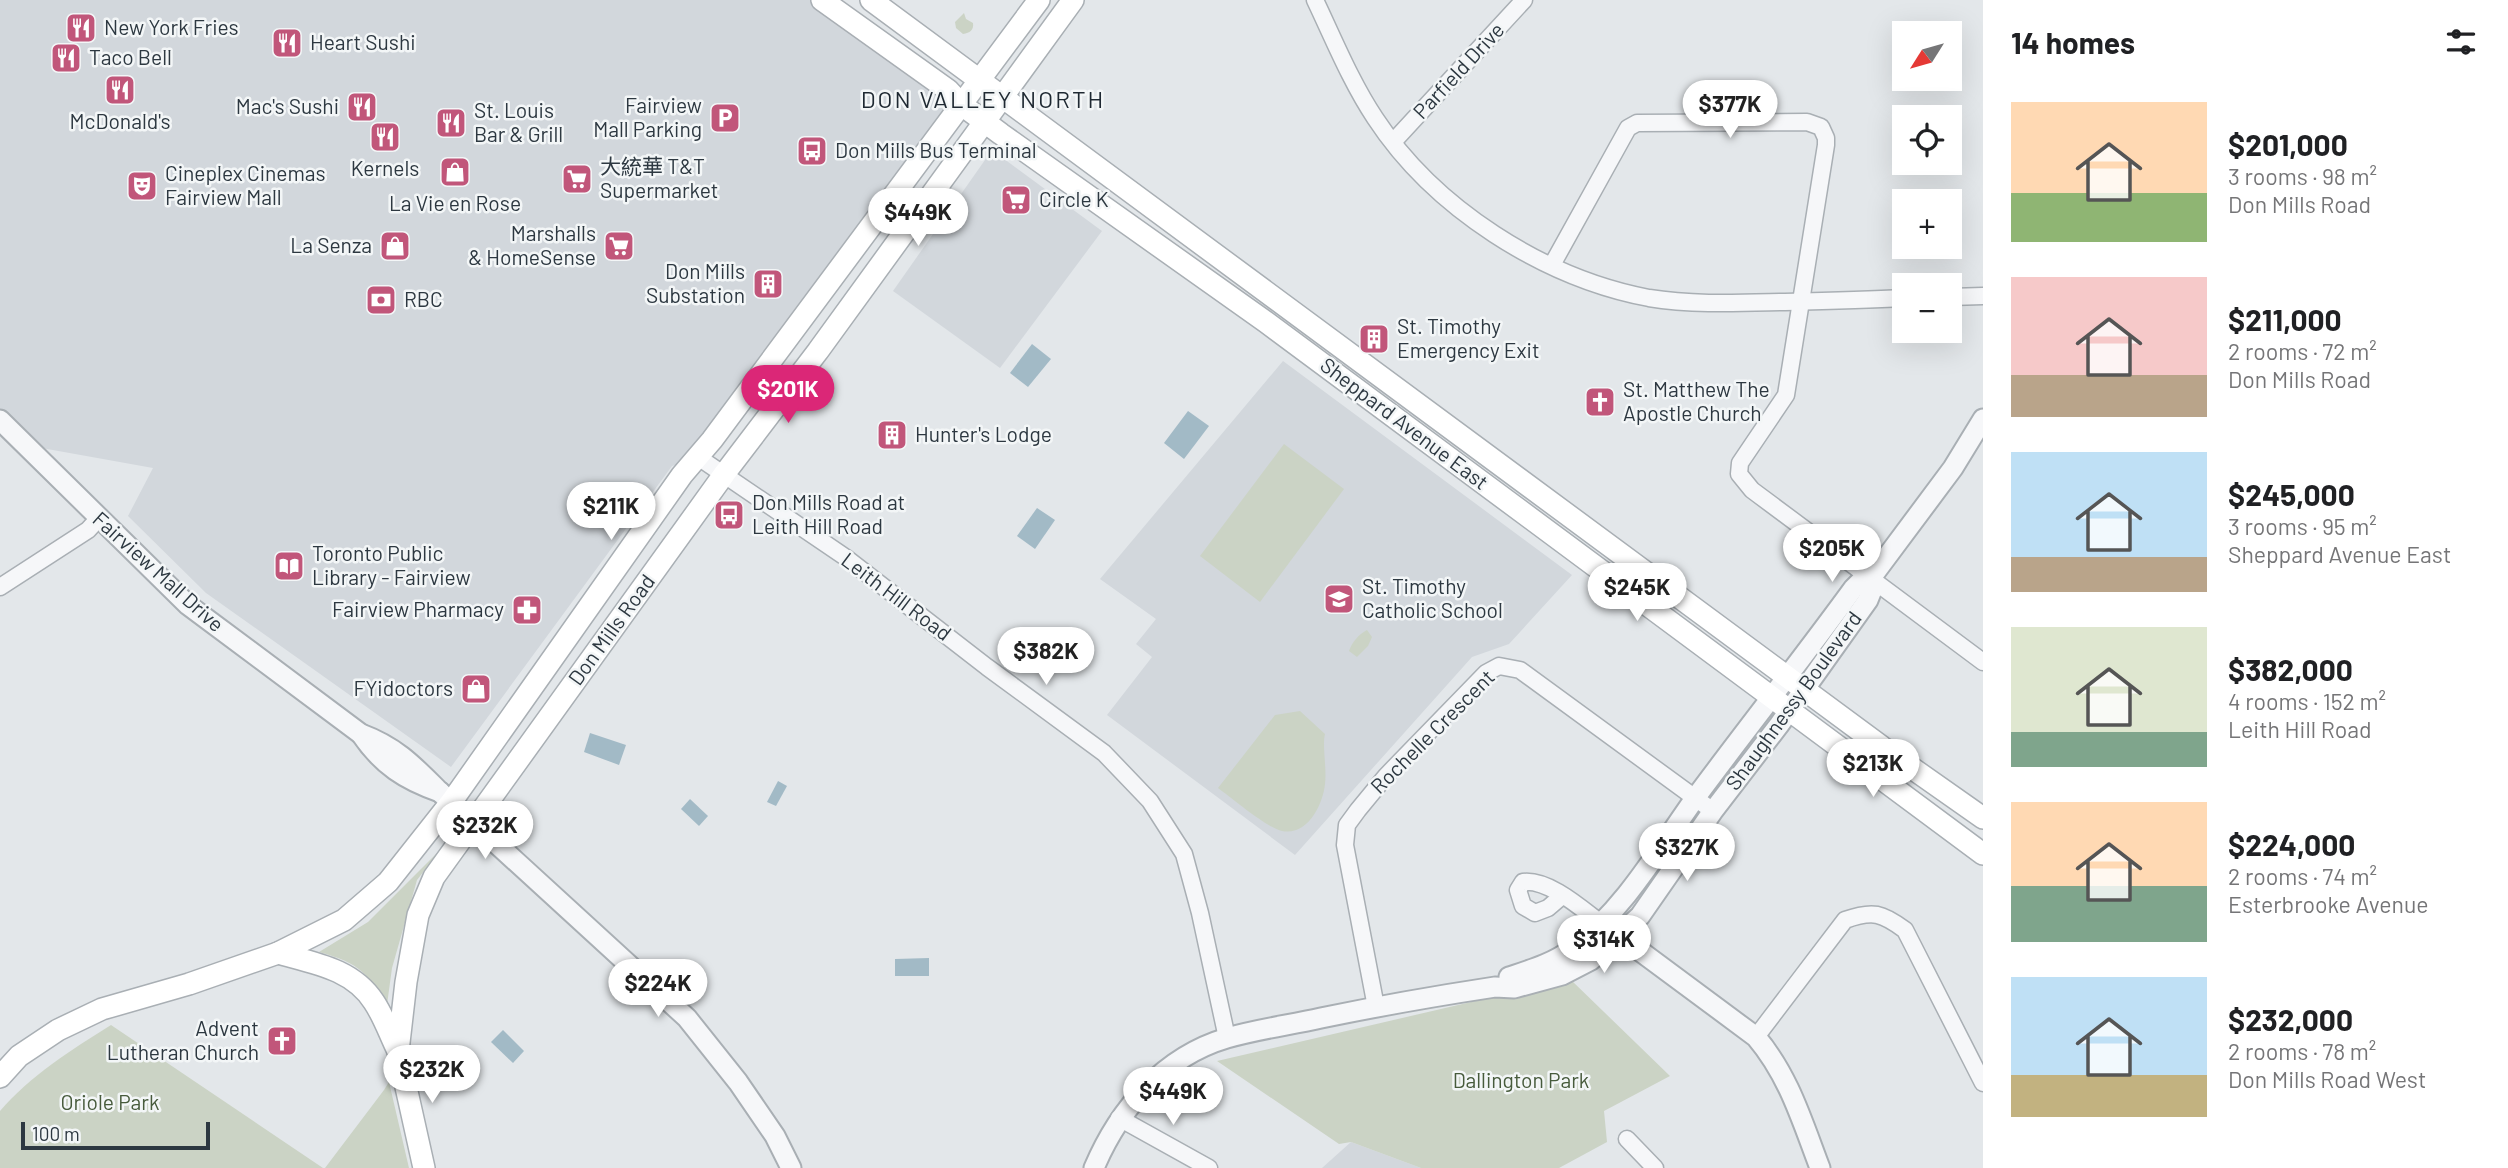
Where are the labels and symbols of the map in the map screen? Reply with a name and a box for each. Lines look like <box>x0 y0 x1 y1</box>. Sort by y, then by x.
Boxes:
restaurant icon: New York Fries <box>64 11 98 45</box>
place label: New York Fries <box>104 14 239 39</box>
street label: Parfield Drive <box>1407 17 1509 123</box>
north arrow <box>1892 21 1962 91</box>
restaurant icon: Heart Sushi <box>270 26 304 60</box>
place label: Heart Sushi <box>310 29 416 54</box>
restaurant icon: Taco Bell <box>49 41 83 75</box>
place label: Taco Bell <box>89 44 172 69</box>
restaurant icon: McDonald's <box>103 73 137 107</box>
pin: $377K <box>1681 80 1779 140</box>
district label: DON VALLEY NORTH <box>861 84 1105 113</box>
restaurant icon: Mac's Sushi <box>345 90 379 124</box>
place label: Fairview Mall Parking <box>593 92 702 141</box>
place label: Mac's Sushi <box>236 93 339 118</box>
place label: St. Louis Bar & Grill <box>474 97 563 146</box>
parking icon: Fairview Mall Parking <box>708 101 742 135</box>
restaurant icon: St. Louis Bar & Grill <box>434 106 468 140</box>
place label: McDonald's <box>69 108 171 133</box>
restaurant icon: Kernels <box>368 120 402 154</box>
bus stop icon: Don Mills Bus Terminal <box>795 134 829 168</box>
place label: Don Mills Bus Terminal <box>835 137 1037 162</box>
place label: 大統華 T&T Supermarket <box>600 153 718 202</box>
place label: Kernels <box>351 155 419 180</box>
shop icon: La Vie en Rose <box>438 155 472 189</box>
place label: Cineplex Cinemas Fairview Mall <box>165 160 326 209</box>
supermarket icon: 大統華 T&T Supermarket <box>560 162 594 196</box>
theatre icon: Cineplex Cinemas Fairview Mall <box>125 169 159 203</box>
supermarket icon: Circle K <box>999 183 1033 217</box>
place label: Circle K <box>1039 186 1109 211</box>
pin: $449K <box>869 188 967 248</box>
place label: La Vie en Rose <box>389 190 521 215</box>
place label: Marshalls & HomeSense <box>468 220 596 269</box>
shop icon: La Senza <box>378 229 412 263</box>
supermarket icon: Marshalls & HomeSense <box>602 229 636 263</box>
place label: La Senza <box>290 232 372 257</box>
place label: Don Mills Substation <box>646 258 745 307</box>
building icon: Don Mills Substation <box>751 267 785 301</box>
bank icon: RBC <box>364 283 398 317</box>
place label: RBC <box>404 286 443 311</box>
place label: St. Timothy Emergency Exit <box>1397 313 1540 362</box>
building icon: St. Timothy Emergency Exit <box>1357 322 1391 356</box>
street label: Sheppard Avenue East <box>1316 351 1494 494</box>
pin: $201K <box>739 366 837 425</box>
place label: St. Matthew The Apostle Church <box>1623 376 1770 425</box>
church icon: St. Matthew The Apostle Church <box>1583 385 1617 419</box>
building icon: Hunter's Lodge <box>875 418 909 452</box>
place label: Hunter's Lodge <box>915 421 1052 446</box>
pin: $211K <box>562 482 660 542</box>
place label: Don Mills Road at Leith Hill Road <box>752 489 905 538</box>
bus stop icon: Don Mills Road at Leith Hill Road <box>712 498 746 532</box>
street label: Fairview Mall Drive <box>88 506 230 636</box>
pin: $205K <box>1783 524 1881 584</box>
place label: Toronto Public Library - Fairview <box>312 540 471 589</box>
street label: Leith Hill Road <box>837 546 957 645</box>
library icon: Toronto Public Library - Fairview <box>272 549 306 583</box>
pin: $245K <box>1588 564 1686 623</box>
street label: Don Mills Road <box>562 569 659 689</box>
place label: St. Timothy Catholic School <box>1362 573 1503 622</box>
school or university icon: St. Timothy Catholic School <box>1322 582 1356 616</box>
pharmacy icon: Fairview Pharmacy <box>510 593 544 627</box>
place label: Fairview Pharmacy <box>332 596 504 621</box>
street label: Shaughnessy Boulevard <box>1720 606 1866 794</box>
pin: $382K <box>997 628 1095 687</box>
street label: Rochelle Crescent <box>1365 664 1499 798</box>
shop icon: FYidoctors <box>459 672 493 706</box>
place label: FYidoctors <box>354 675 453 700</box>
pin: $213K <box>1824 740 1922 799</box>
pin: $232K <box>436 802 534 861</box>
pin: $327K <box>1638 824 1736 883</box>
pin: $314K <box>1555 916 1653 975</box>
pin: $224K <box>609 960 707 1019</box>
place label: Advent Lutheran Church <box>107 1015 259 1064</box>
church icon: Advent Lutheran Church <box>265 1024 299 1058</box>
pin: $232K <box>383 1046 481 1105</box>
park label: Dallington Park <box>1453 1067 1589 1092</box>
pin: $449K <box>1124 1068 1222 1127</box>
park label: Oriole Park <box>61 1089 160 1114</box>
scale bar <box>21 1119 210 1151</box>

